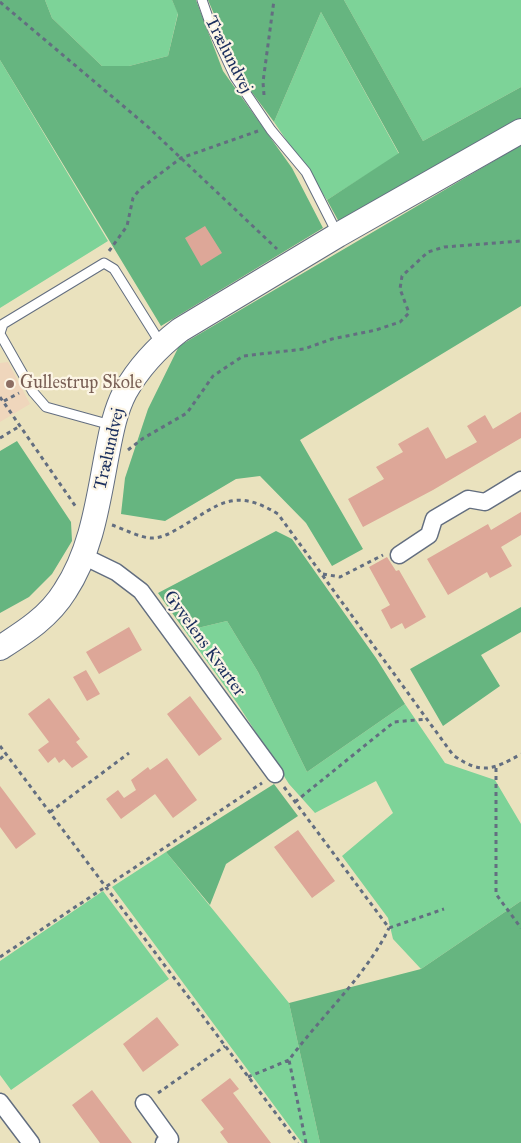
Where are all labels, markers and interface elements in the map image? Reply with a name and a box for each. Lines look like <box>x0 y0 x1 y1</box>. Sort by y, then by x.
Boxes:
street label: Trælundvej <box>199 13 257 97</box>
place label: Gullestrup Skole <box>20 373 142 395</box>
marker: Gullestrup Skole <box>4 378 16 390</box>
street label: Trælundvej <box>90 406 130 492</box>
street label: Gyvelens Kvarter <box>158 587 250 701</box>

